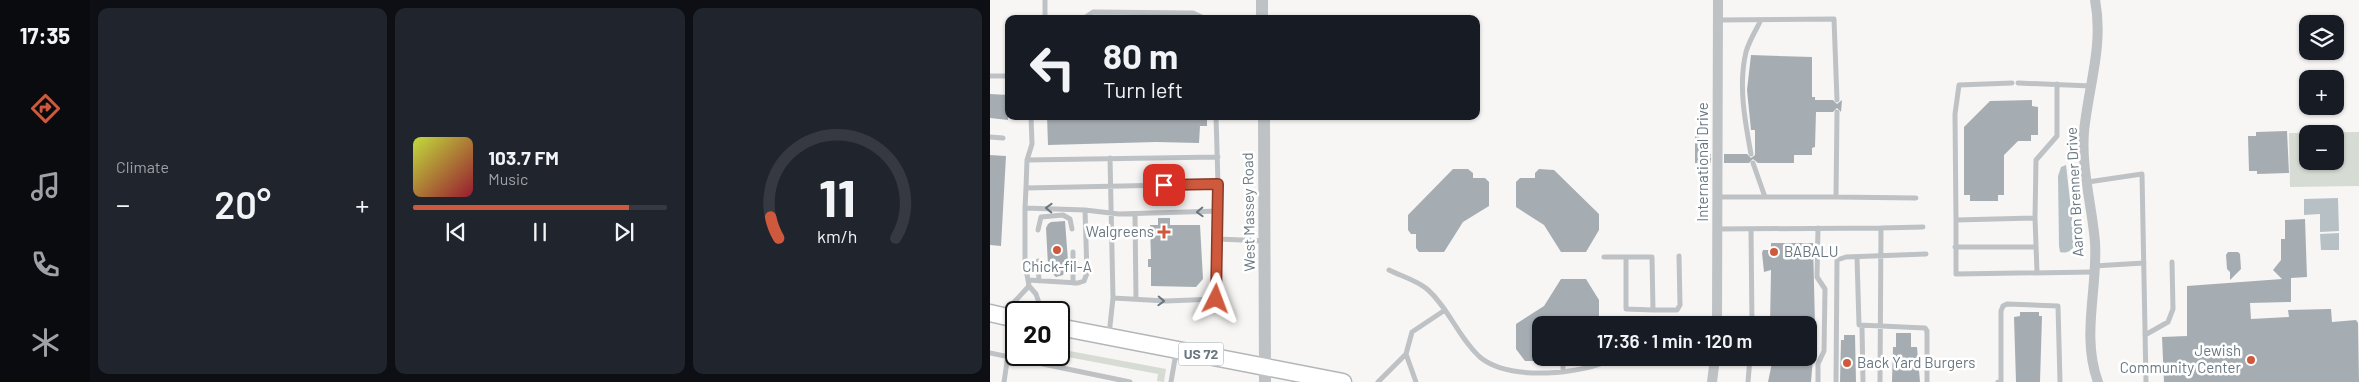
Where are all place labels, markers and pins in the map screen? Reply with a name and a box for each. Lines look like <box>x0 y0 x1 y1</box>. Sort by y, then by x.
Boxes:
pin <box>1143 164 1185 206</box>
place label: Walgreens <box>1086 222 1154 240</box>
marker: Walgreens <box>1158 226 1170 238</box>
place label: BABALU <box>1784 242 1839 260</box>
marker: Chick-fil-A <box>1051 244 1063 256</box>
marker: BABALU <box>1768 246 1780 258</box>
place label: Chick-fil-A <box>1022 257 1092 275</box>
place label: Jewish Community Center <box>2120 341 2242 376</box>
place label: Back Yard Burgers <box>1857 353 1976 371</box>
marker: Jewish Community Center <box>2245 354 2257 366</box>
marker: Back Yard Burgers <box>1841 357 1853 369</box>

